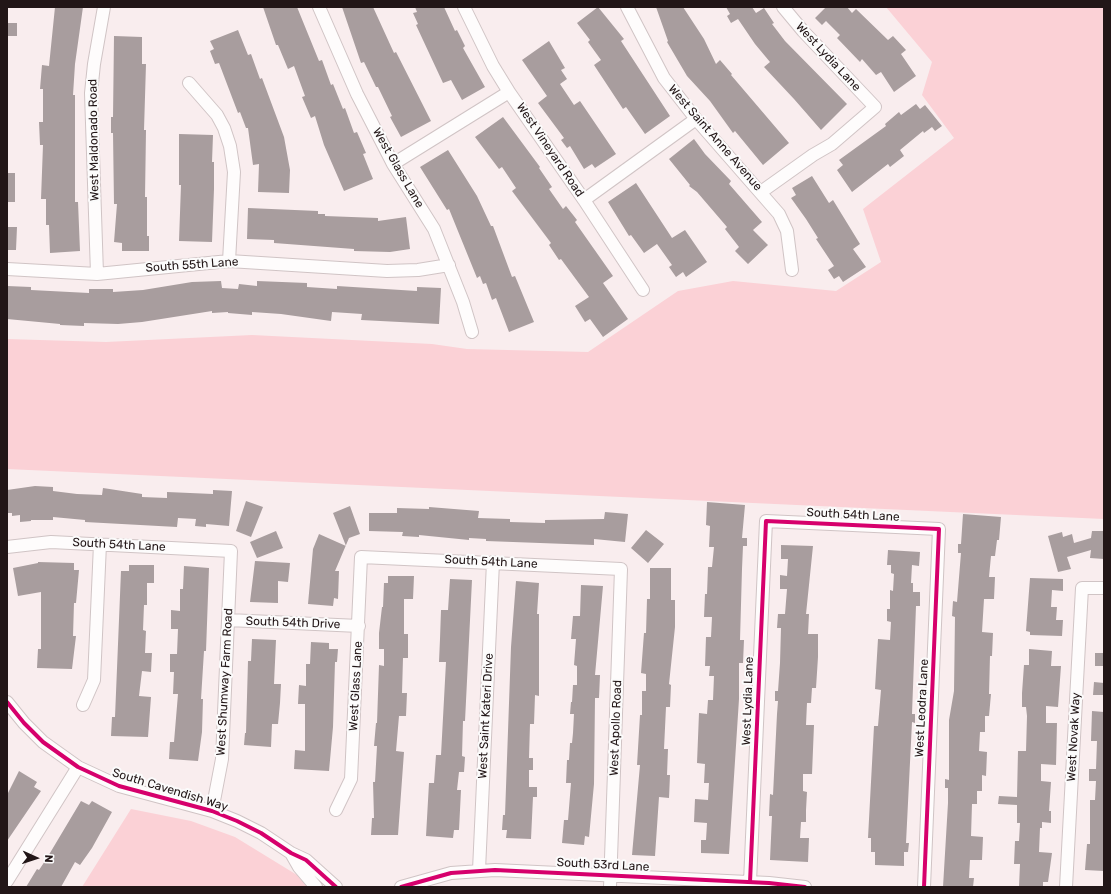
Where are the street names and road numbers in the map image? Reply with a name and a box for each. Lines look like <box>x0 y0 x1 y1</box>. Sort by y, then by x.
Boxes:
street label: West Lydia Lane <box>792 20 864 94</box>
street label: West Maldonado Road <box>86 79 102 201</box>
street label: West Saint Anne Avenue <box>665 82 765 194</box>
street label: West Vineyard Road <box>513 100 587 200</box>
street label: West Glass Lane <box>369 125 427 211</box>
street label: South 55th Lane <box>145 255 239 275</box>
street label: South 54th Lane <box>806 505 900 525</box>
street label: South 54th Lane <box>72 535 166 555</box>
street label: South 54th Lane <box>444 552 538 572</box>
street label: West Shumway Farm Road <box>214 608 236 756</box>
street label: South 54th Drive <box>245 614 341 632</box>
street label: West Glass Lane <box>346 641 366 731</box>
street label: West Saint Kateri Drive <box>476 653 496 779</box>
street label: West Lydia Lane <box>739 656 757 746</box>
street label: West Leodra Lane <box>912 658 932 758</box>
street label: West Apollo Road <box>607 680 625 776</box>
street label: West Novak Way <box>1064 692 1084 782</box>
street label: South Cavendish Way <box>110 766 230 814</box>
street label: South 53rd Lane <box>556 855 650 875</box>

